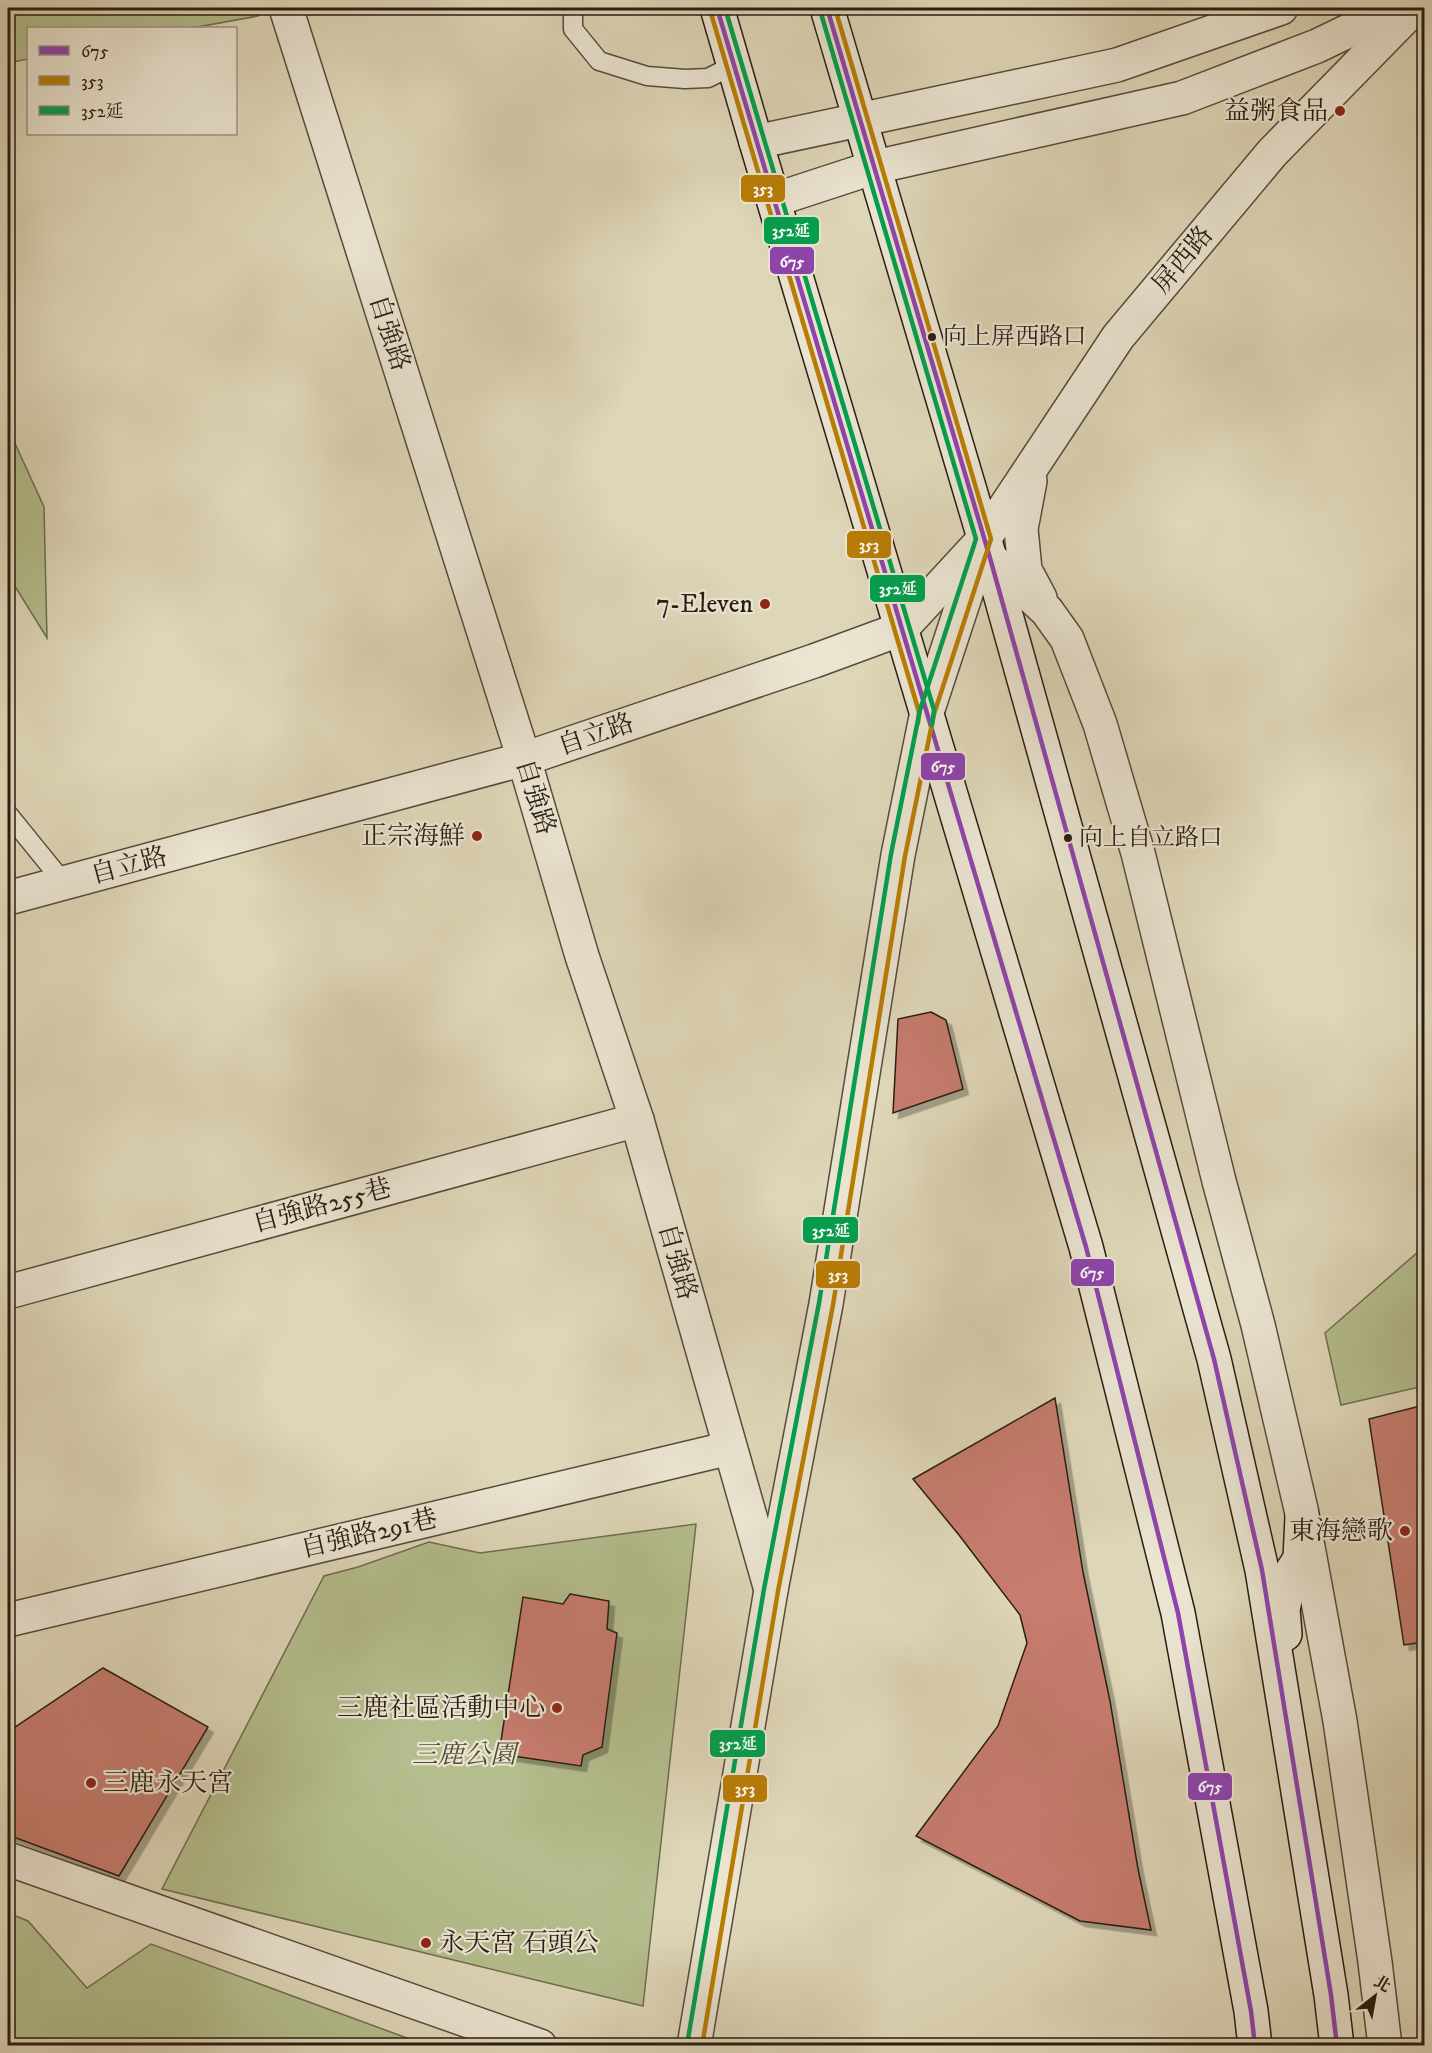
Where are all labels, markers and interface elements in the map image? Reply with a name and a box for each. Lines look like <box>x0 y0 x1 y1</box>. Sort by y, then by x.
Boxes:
legend <box>27 27 237 135</box>
text: 675 <box>81 41 109 63</box>
text: 353 <box>81 71 103 93</box>
place label: 益粥食品 <box>1224 95 1328 128</box>
text: 352延 <box>81 101 124 123</box>
marker: 益粥食品 <box>1333 104 1347 118</box>
line badge: 353 <box>740 174 786 203</box>
text: 353 <box>753 179 773 199</box>
line badge: 352延 <box>763 216 820 245</box>
street label: 屏西路 <box>1145 220 1221 300</box>
text: 352延 <box>772 221 810 241</box>
line badge: 675 <box>769 246 815 275</box>
text: 675 <box>780 252 804 272</box>
street label: 自強路 <box>361 291 417 375</box>
place label: 向上屏西路口 <box>943 322 1087 352</box>
marker: 向上屏西路口 <box>926 331 938 343</box>
line badge: 353 <box>846 530 892 559</box>
text: 353 <box>859 535 879 555</box>
line badge: 352延 <box>869 574 926 603</box>
text: 352延 <box>879 579 917 599</box>
place label: 7-Eleven <box>656 588 753 621</box>
marker: 7-Eleven <box>758 597 772 611</box>
street label: 自立路 <box>554 707 638 763</box>
line badge: 675 <box>920 752 966 781</box>
street label: 自強路 <box>508 755 562 839</box>
text: 675 <box>931 757 955 777</box>
place label: 正宗海鮮 <box>361 820 465 853</box>
place label: 向上自立路口 <box>1079 823 1223 853</box>
marker: 正宗海鮮 <box>470 829 484 843</box>
marker: 向上自立路口 <box>1062 832 1074 844</box>
street label: 自立路 <box>87 840 171 892</box>
street label: 自強路255巷 <box>249 1172 395 1240</box>
line badge: 352延 <box>802 1216 859 1244</box>
street label: 自強路 <box>650 1220 704 1304</box>
text: 352延 <box>812 1221 850 1241</box>
line badge: 675 <box>1070 1258 1115 1287</box>
line badge: 353 <box>815 1260 861 1289</box>
text: 675 <box>1080 1263 1104 1283</box>
text: 353 <box>828 1265 848 1285</box>
street label: 自強路291巷 <box>297 1502 441 1566</box>
place label: 東海戀歌 <box>1289 1515 1393 1548</box>
marker: 東海戀歌 <box>1398 1524 1412 1538</box>
place label: 三鹿社區活動中心 <box>337 1692 545 1725</box>
marker: 三鹿社區活動中心 <box>550 1701 564 1715</box>
line badge: 352延 <box>709 1729 766 1758</box>
text: 352延 <box>719 1734 757 1754</box>
park label: 三鹿公園 <box>412 1739 520 1772</box>
place label: 三鹿永天宮 <box>103 1767 233 1800</box>
line badge: 675 <box>1187 1772 1233 1801</box>
line badge: 353 <box>722 1774 768 1803</box>
marker: 三鹿永天宮 <box>84 1776 98 1790</box>
text: 675 <box>1198 1777 1222 1797</box>
text: 353 <box>735 1779 755 1799</box>
place label: 永天宮 石頭公 <box>438 1927 600 1960</box>
marker: 永天宮 石頭公 <box>419 1936 433 1950</box>
north arrow <box>1345 1966 1405 2026</box>
text: 北 <box>1370 1971 1394 1997</box>

